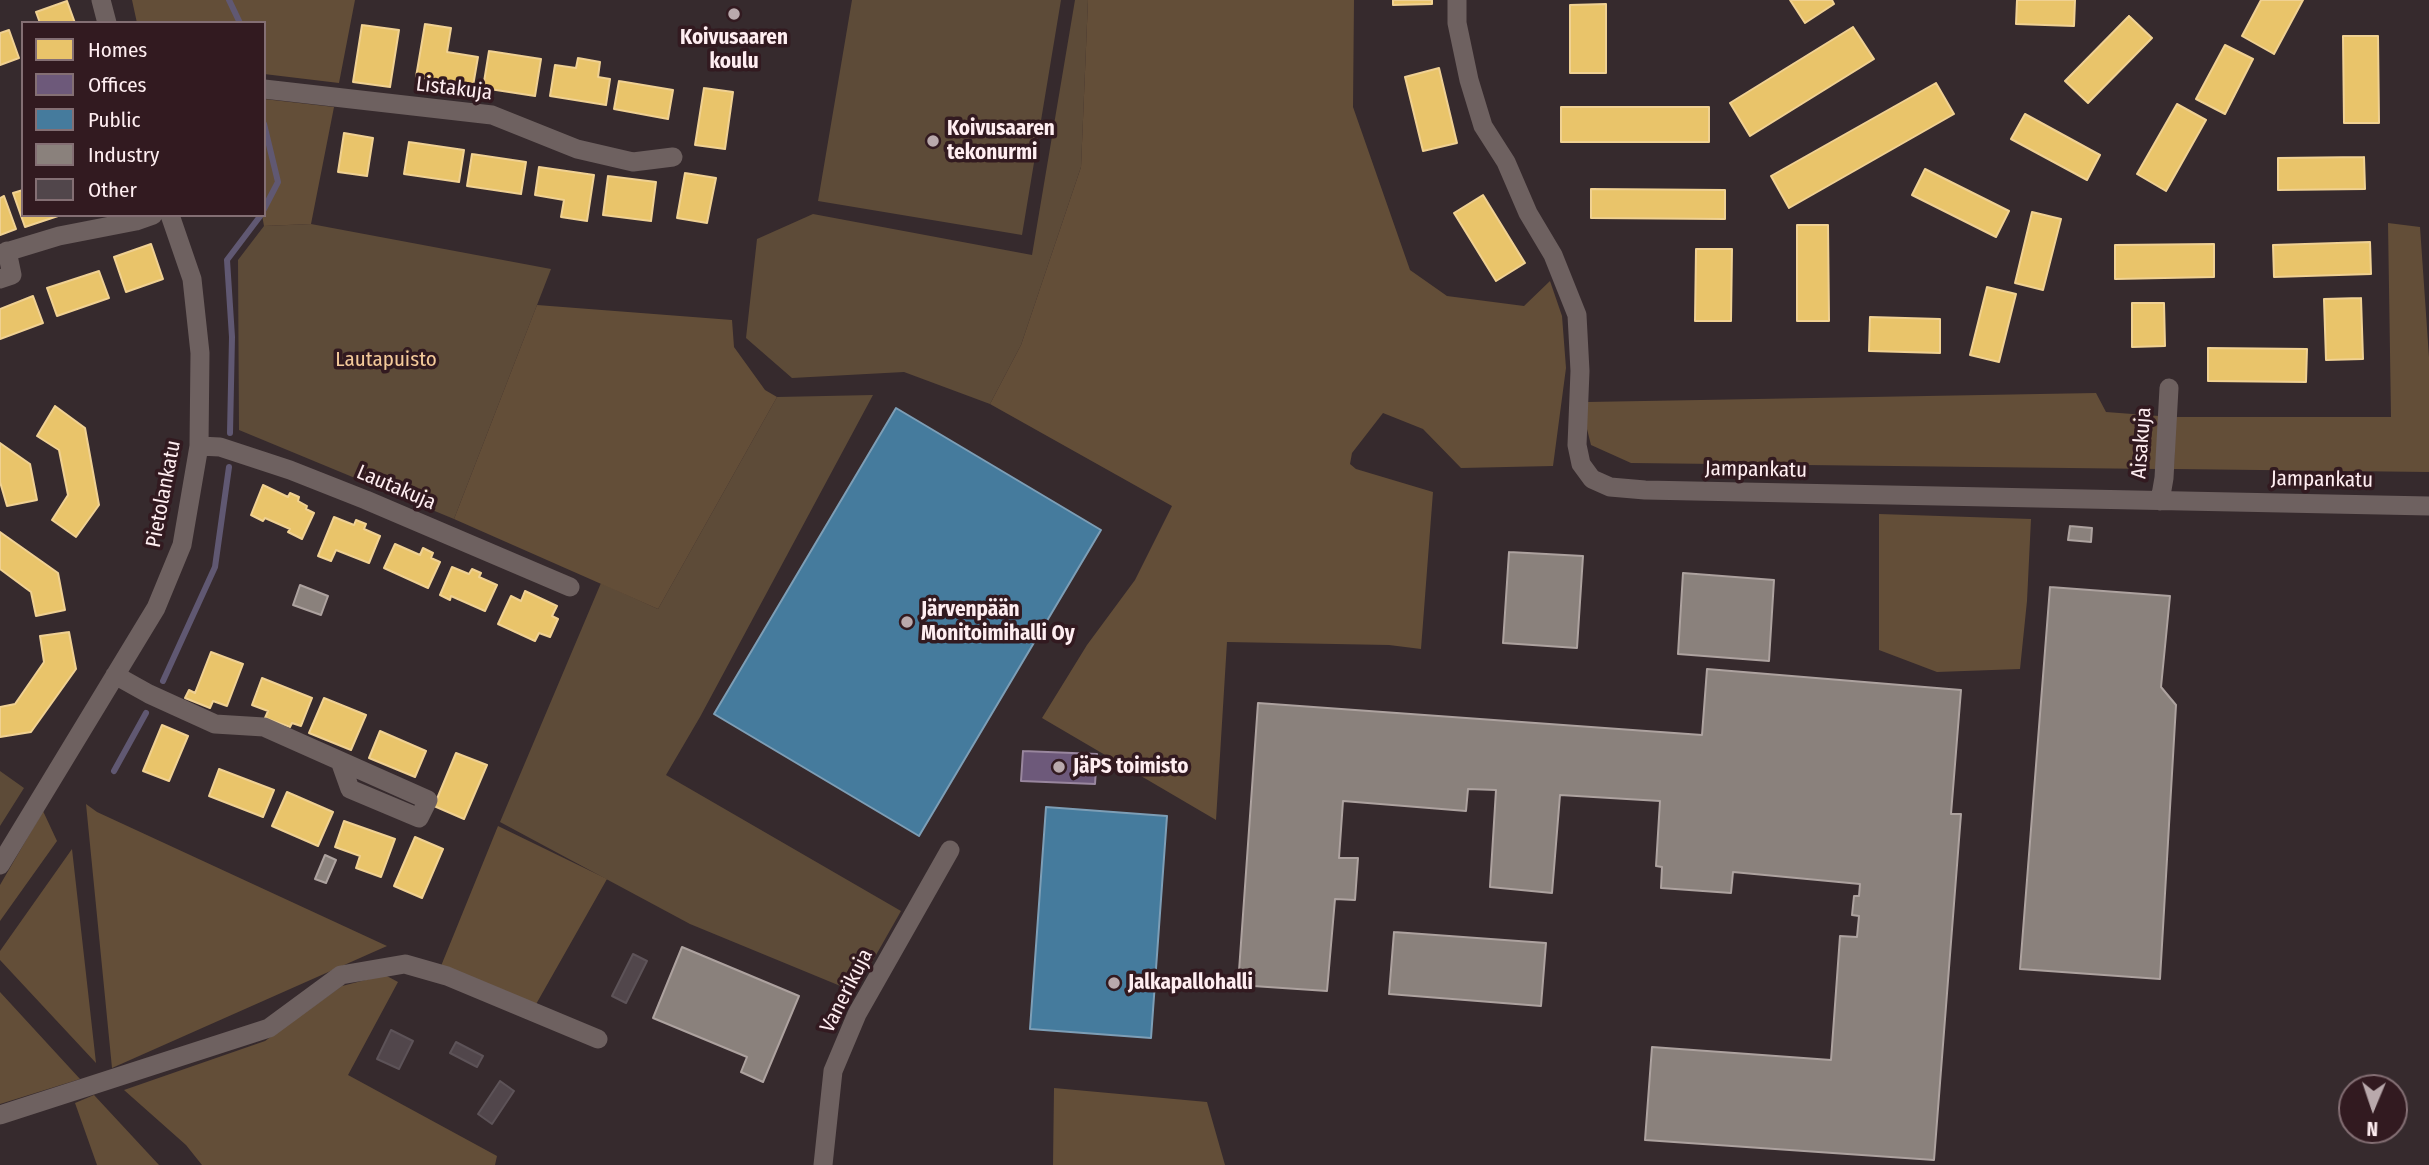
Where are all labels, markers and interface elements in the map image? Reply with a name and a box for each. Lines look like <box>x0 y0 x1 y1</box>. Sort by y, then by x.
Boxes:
marker: Koivusaaren koulu <box>726 6 742 22</box>
legend <box>21 21 266 217</box>
place label: Koivusaaren koulu <box>680 25 788 75</box>
text: Homes <box>88 37 147 63</box>
text: Offices <box>88 72 147 98</box>
street label: Listakuja <box>414 72 494 106</box>
text: Public <box>88 107 140 133</box>
place label: Koivusaaren tekonurmi <box>947 116 1055 166</box>
marker: Koivusaaren tekonurmi <box>925 133 941 149</box>
text: Industry <box>88 142 159 168</box>
text: Other <box>88 177 137 203</box>
park label: Lautapuisto <box>335 347 437 373</box>
street label: Aisakuja <box>2127 406 2157 480</box>
street label: Pietolankatu <box>141 438 187 550</box>
street label: Jampankatu <box>1705 457 1807 483</box>
street label: Lautakuja <box>353 460 439 516</box>
street label: Jampankatu <box>2271 467 2373 493</box>
place label: Järvenpään Monitoimihalli Oy <box>921 597 1075 647</box>
marker: Järvenpään Monitoimihalli Oy <box>899 614 915 630</box>
place label: JäPS toimisto <box>1073 754 1188 780</box>
marker: JäPS toimisto <box>1051 759 1067 775</box>
street label: Vanerikuja <box>815 945 879 1037</box>
place label: Jalkapallohalli <box>1128 970 1253 996</box>
marker: Jalkapallohalli <box>1106 975 1122 991</box>
north arrow <box>2338 1074 2408 1144</box>
text: N <box>2366 1117 2378 1140</box>

